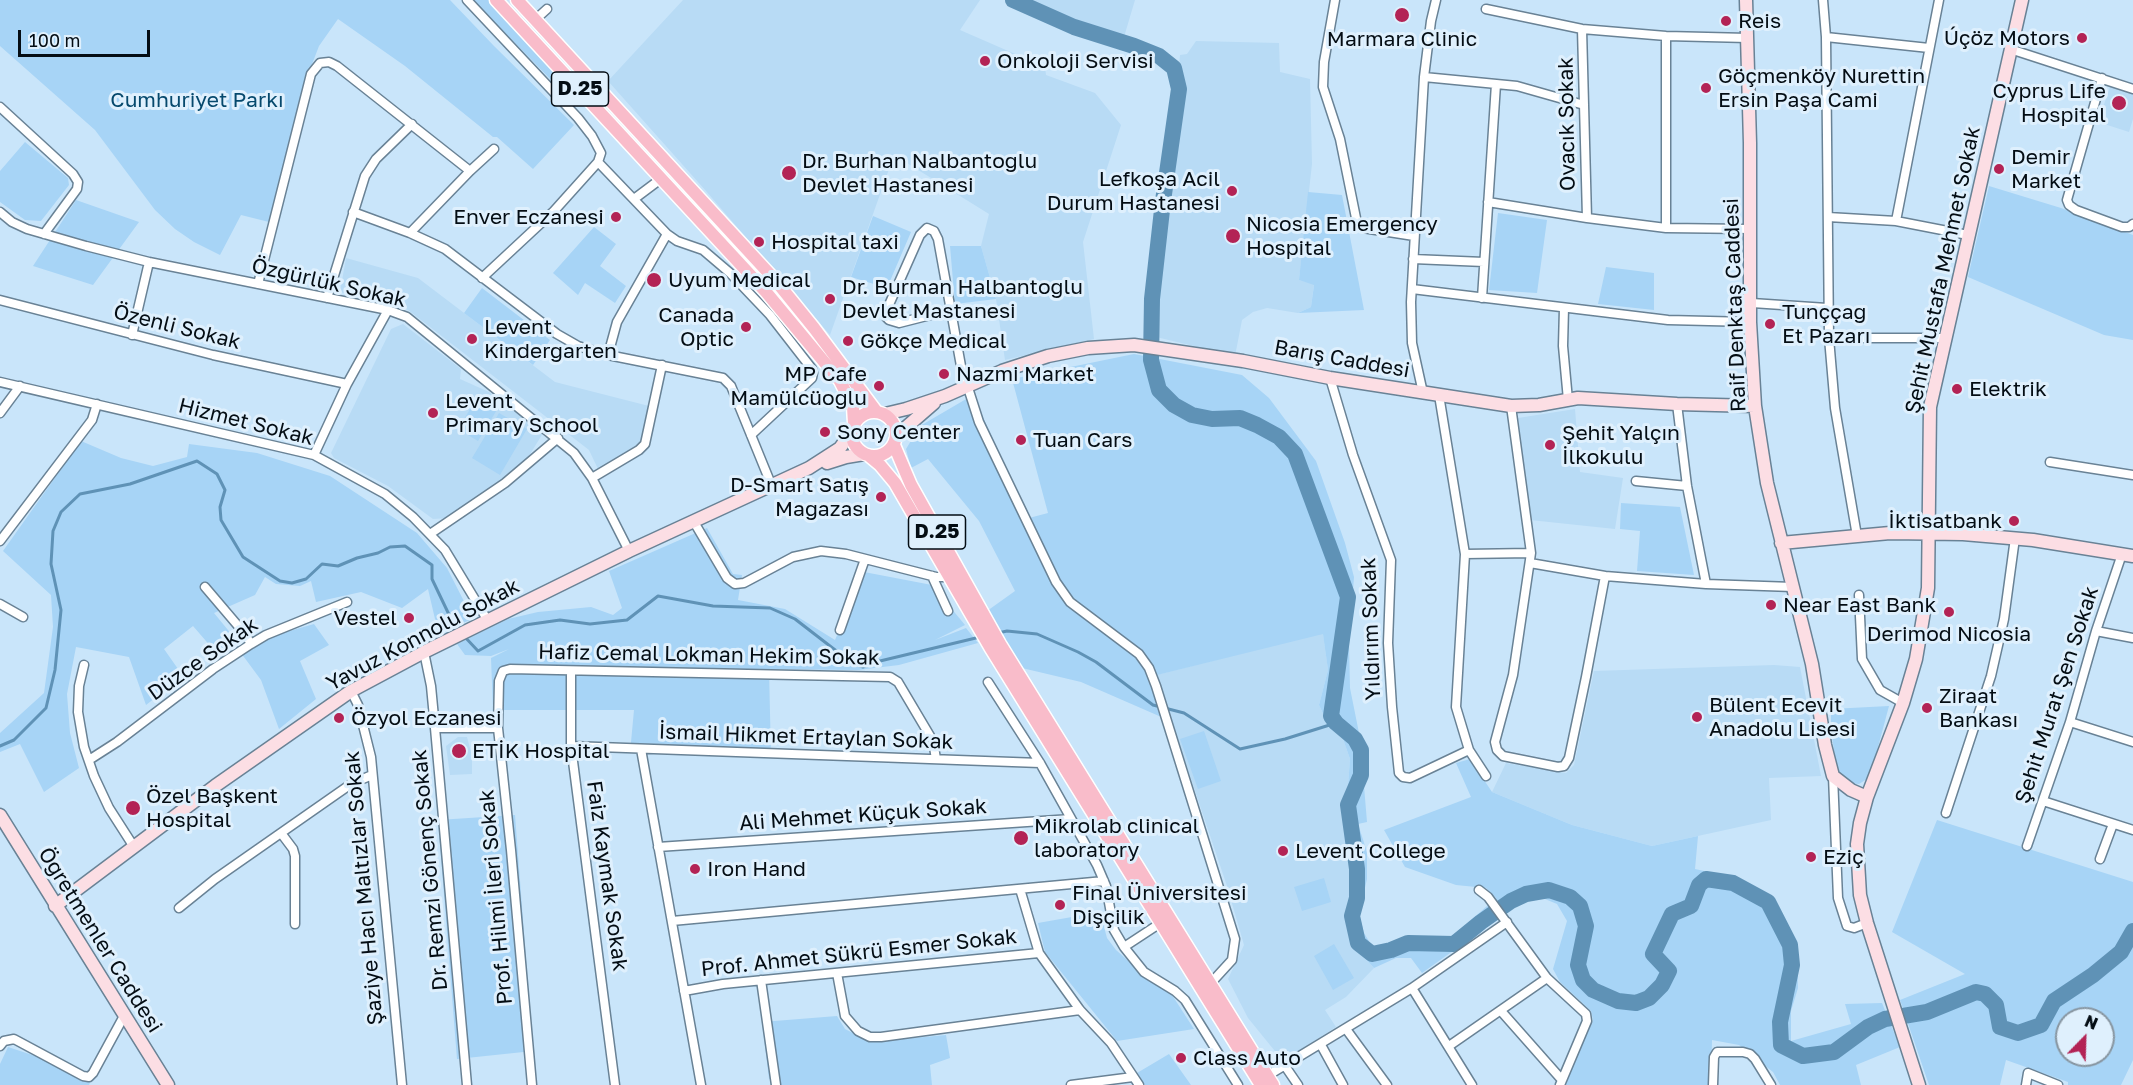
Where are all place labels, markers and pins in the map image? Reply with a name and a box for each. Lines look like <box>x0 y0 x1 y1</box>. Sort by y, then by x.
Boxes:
marker: Marmara Clinic <box>1393 6 1411 24</box>
place label: Reis <box>1738 8 1781 34</box>
marker: Reis <box>1719 14 1733 28</box>
place label: Úçöz Motors <box>1944 25 2070 51</box>
place label: Marmara Clinic <box>1327 26 1477 52</box>
marker: Úçöz Motors <box>2075 31 2089 45</box>
place label: Onkoloji Servisi <box>997 48 1154 74</box>
marker: Onkoloji Servisi <box>978 54 992 68</box>
place label: Göçmenköy Nurettin Ersin Paşa Cami <box>1718 63 1925 113</box>
place label: Cyprus Life Hospital <box>1993 78 2106 128</box>
marker: Göçmenköy Nurettin Ersin Paşa Cami <box>1699 81 1713 95</box>
marker: Cyprus Life Hospital <box>2110 94 2128 112</box>
place label: Demir Market <box>2011 144 2081 194</box>
place label: Dr. Burhan Nalbantoğlu Devlet Hastanesi <box>802 148 1037 198</box>
marker: Demir Market <box>1992 162 2006 176</box>
marker: Dr. Burhan Nalbantoğlu Devlet Hastanesi <box>780 164 798 182</box>
place label: Lefkoşa Acil Durum Hastanesi <box>1047 166 1220 216</box>
marker: Lefkoşa Acil Durum Hastanesi <box>1225 184 1239 198</box>
place label: Enver Eczanesi <box>453 204 604 230</box>
marker: Enver Eczanesi <box>609 210 623 224</box>
place label: Nicosia Emergency Hospital <box>1246 211 1438 261</box>
marker: Nicosia Emergency Hospital <box>1224 227 1242 245</box>
place label: Hospital taxi <box>771 229 899 255</box>
marker: Hospital taxi <box>752 235 766 249</box>
place label: Uyum Medical <box>668 267 810 293</box>
marker: Uyum Medical <box>645 271 663 289</box>
place label: Dr. Burman Halbantoğlu Devlet Mastanesi <box>842 274 1083 324</box>
marker: Dr. Burman Halbantoğlu Devlet Mastanesi <box>823 292 837 306</box>
place label: Tunççağ Et Pazarı <box>1782 299 1870 349</box>
place label: Canada Optic <box>658 302 734 352</box>
place label: Levent Kindergarten <box>484 314 617 364</box>
marker: Tunççağ Et Pazarı <box>1763 317 1777 331</box>
marker: Canada Optic <box>739 320 753 334</box>
place label: Gökçe Medical <box>860 328 1007 354</box>
marker: Levent Kindergarten <box>465 332 479 346</box>
marker: Gökçe Medical <box>841 334 855 348</box>
place label: MP Cafe Mamülcüoğlu <box>730 361 867 411</box>
place label: Nazmi Market <box>956 361 1094 387</box>
marker: Nazmi Market <box>937 367 951 381</box>
place label: Elektrik <box>1969 376 2047 402</box>
marker: MP Cafe Mamülcüoğlu <box>872 379 886 393</box>
marker: Elektrik <box>1950 382 1964 396</box>
place label: Levent Primary School <box>445 388 599 438</box>
marker: Levent Primary School <box>426 406 440 420</box>
place label: Sony Center <box>837 419 960 445</box>
place label: Şehit Yalçın İlkokulu <box>1562 420 1680 470</box>
marker: Sony Center <box>818 425 832 439</box>
place label: Tuan Cars <box>1033 427 1132 453</box>
marker: Tuan Cars <box>1014 433 1028 447</box>
marker: Şehit Yalçın İlkokulu <box>1543 438 1557 452</box>
place label: D-Smart Satış Mağazası <box>730 472 869 522</box>
marker: D-Smart Satış Mağazası <box>874 490 888 504</box>
place label: İktisatbank <box>1888 508 2002 534</box>
marker: İktisatbank <box>2007 514 2021 528</box>
place label: Near East Bank <box>1783 592 1936 618</box>
marker: Near East Bank <box>1764 598 1778 612</box>
place label: Vestel <box>334 605 397 631</box>
marker: Derimod Nicosia <box>1942 605 1956 619</box>
marker: Vestel <box>402 611 416 625</box>
place label: Derimod Nicosia <box>1867 621 2031 647</box>
place label: Ziraat Bankası <box>1939 683 2018 733</box>
place label: Bülent Ecevit Anadolu Lisesi <box>1709 692 1856 742</box>
marker: Ziraat Bankası <box>1920 701 1934 715</box>
place label: Özyol Eczanesi <box>351 705 502 731</box>
marker: Bülent Ecevit Anadolu Lisesi <box>1690 710 1704 724</box>
marker: Özyol Eczanesi <box>332 711 346 725</box>
place label: ETİK Hospital <box>472 738 610 764</box>
marker: ETİK Hospital <box>450 742 468 760</box>
place label: Özel Başkent Hospital <box>146 783 278 833</box>
marker: Özel Başkent Hospital <box>124 799 142 817</box>
place label: Mikrolab clinical laboratory <box>1034 813 1199 863</box>
marker: Mikrolab clinical laboratory <box>1012 829 1030 847</box>
place label: Levent College <box>1295 838 1446 864</box>
marker: Levent College <box>1276 844 1290 858</box>
place label: Eziç <box>1823 844 1864 870</box>
marker: Eziç <box>1804 850 1818 864</box>
place label: Iron Hand <box>707 856 806 882</box>
marker: Iron Hand <box>688 862 702 876</box>
place label: Final Üniversitesi Dişçilik <box>1072 880 1247 930</box>
marker: Final Üniversitesi Dişçilik <box>1053 898 1067 912</box>
place label: Class Auto <box>1193 1045 1301 1071</box>
marker: Class Auto <box>1174 1051 1188 1065</box>

